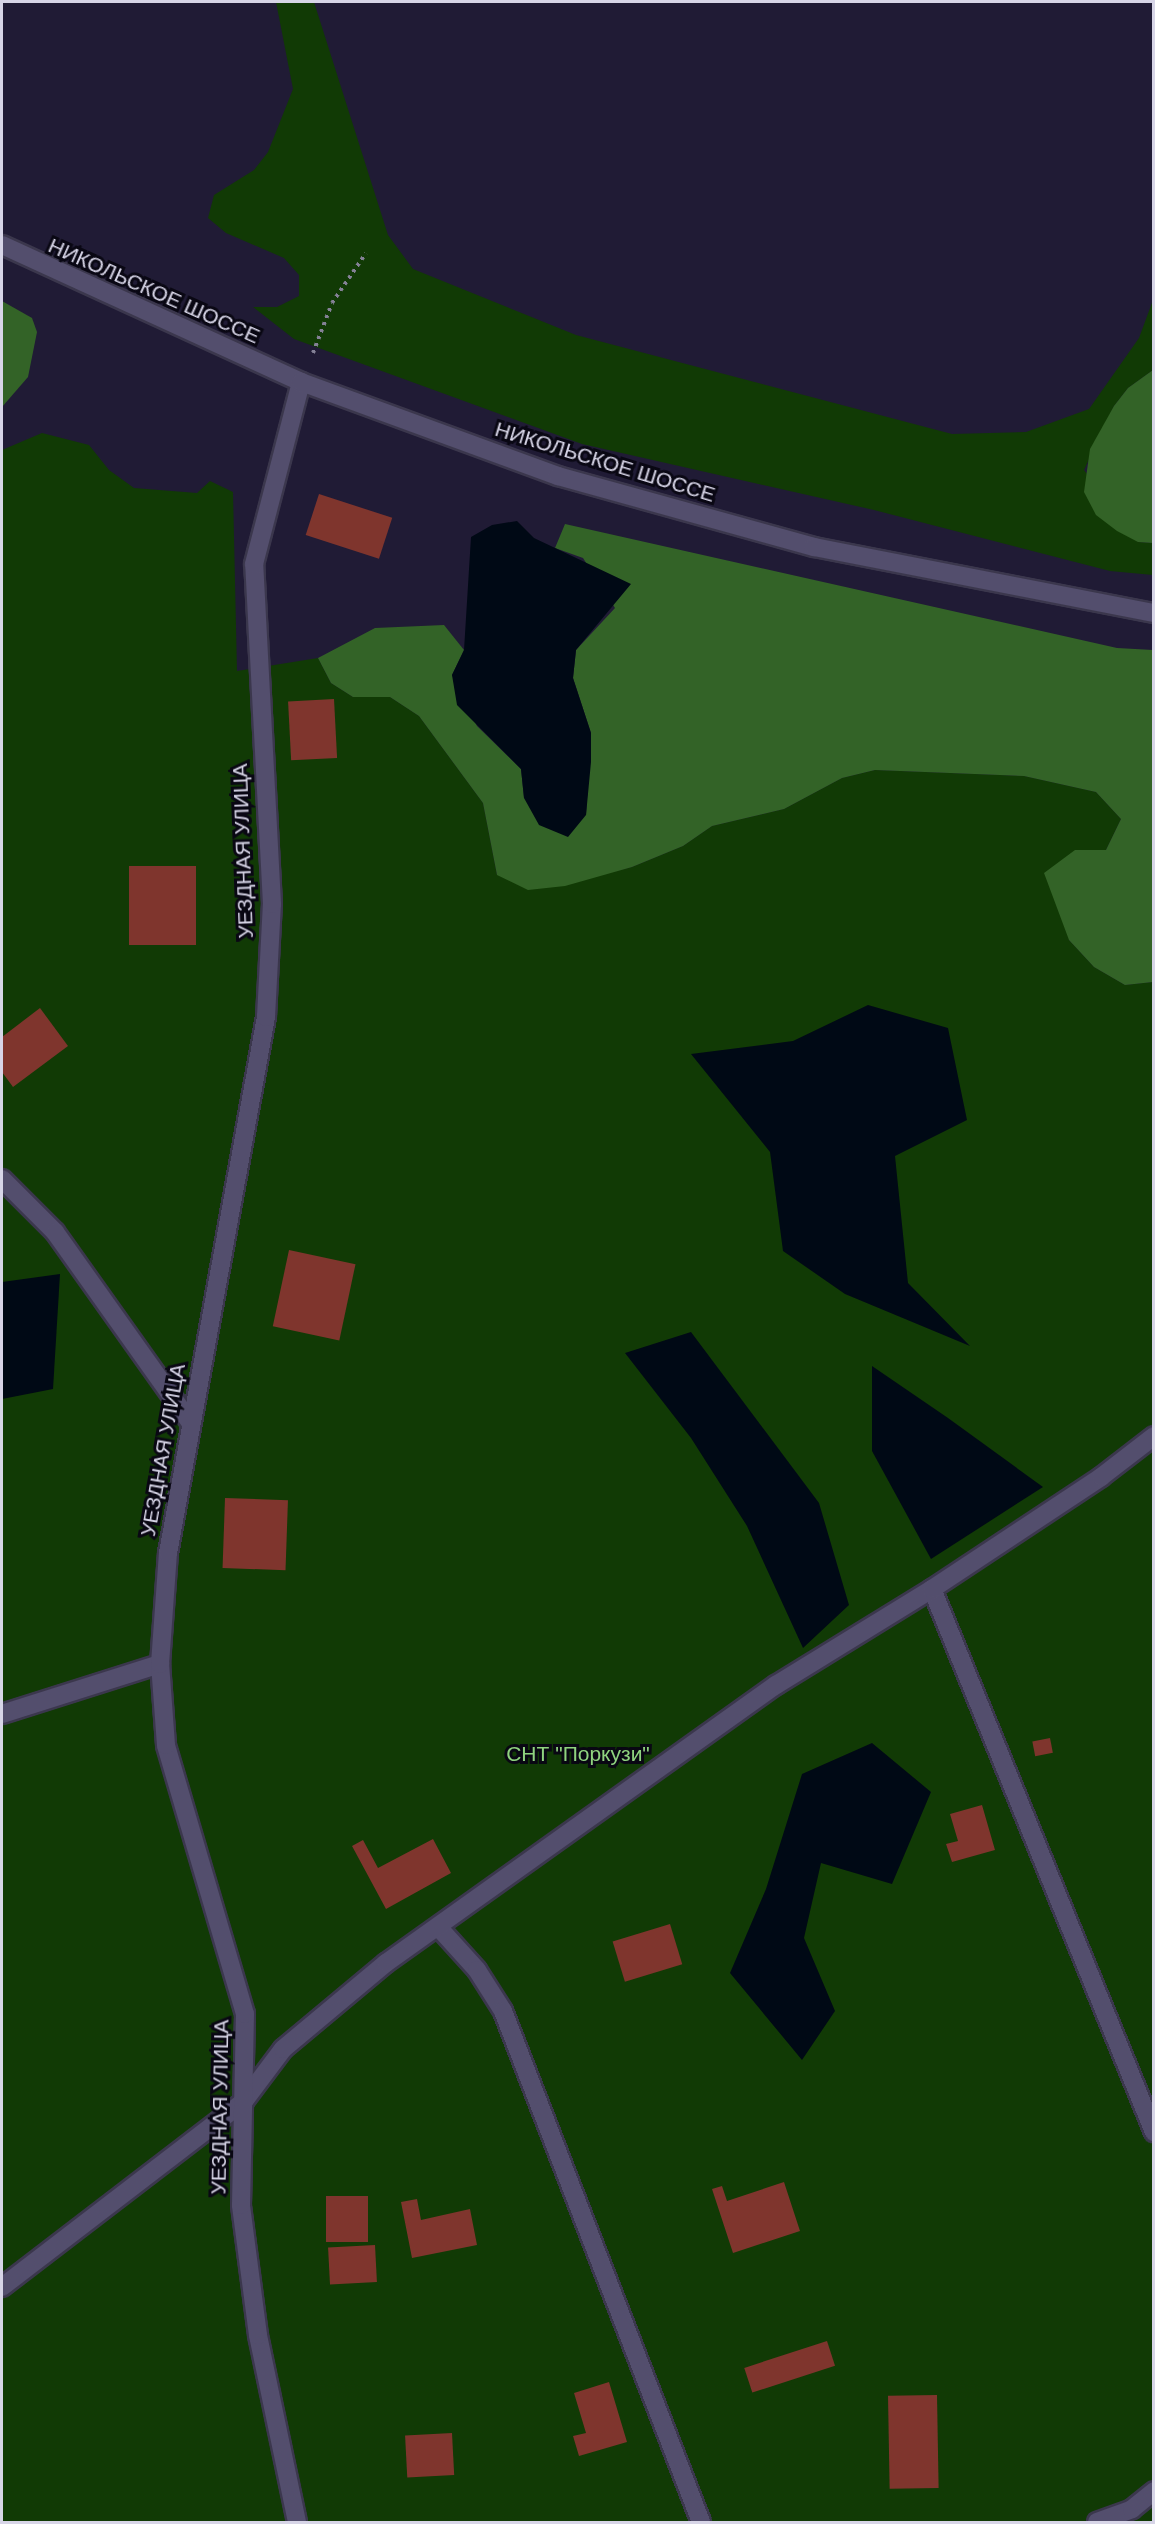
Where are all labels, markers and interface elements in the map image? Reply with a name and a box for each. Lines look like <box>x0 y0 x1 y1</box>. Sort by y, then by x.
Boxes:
street label: НИКОЛЬСКОЕ ШОССЕ <box>44 233 264 349</box>
street label: НИКОЛЬСКОЕ ШОССЕ <box>492 417 718 507</box>
street label: УЕЗДНАЯ УЛИЦА <box>227 763 259 939</box>
street label: УЕЗДНАЯ УЛИЦА <box>135 1362 191 1538</box>
park label: СНТ "Поркузи" <box>506 1741 650 1767</box>
street label: УЕЗДНАЯ УЛИЦА <box>206 2019 234 2195</box>

